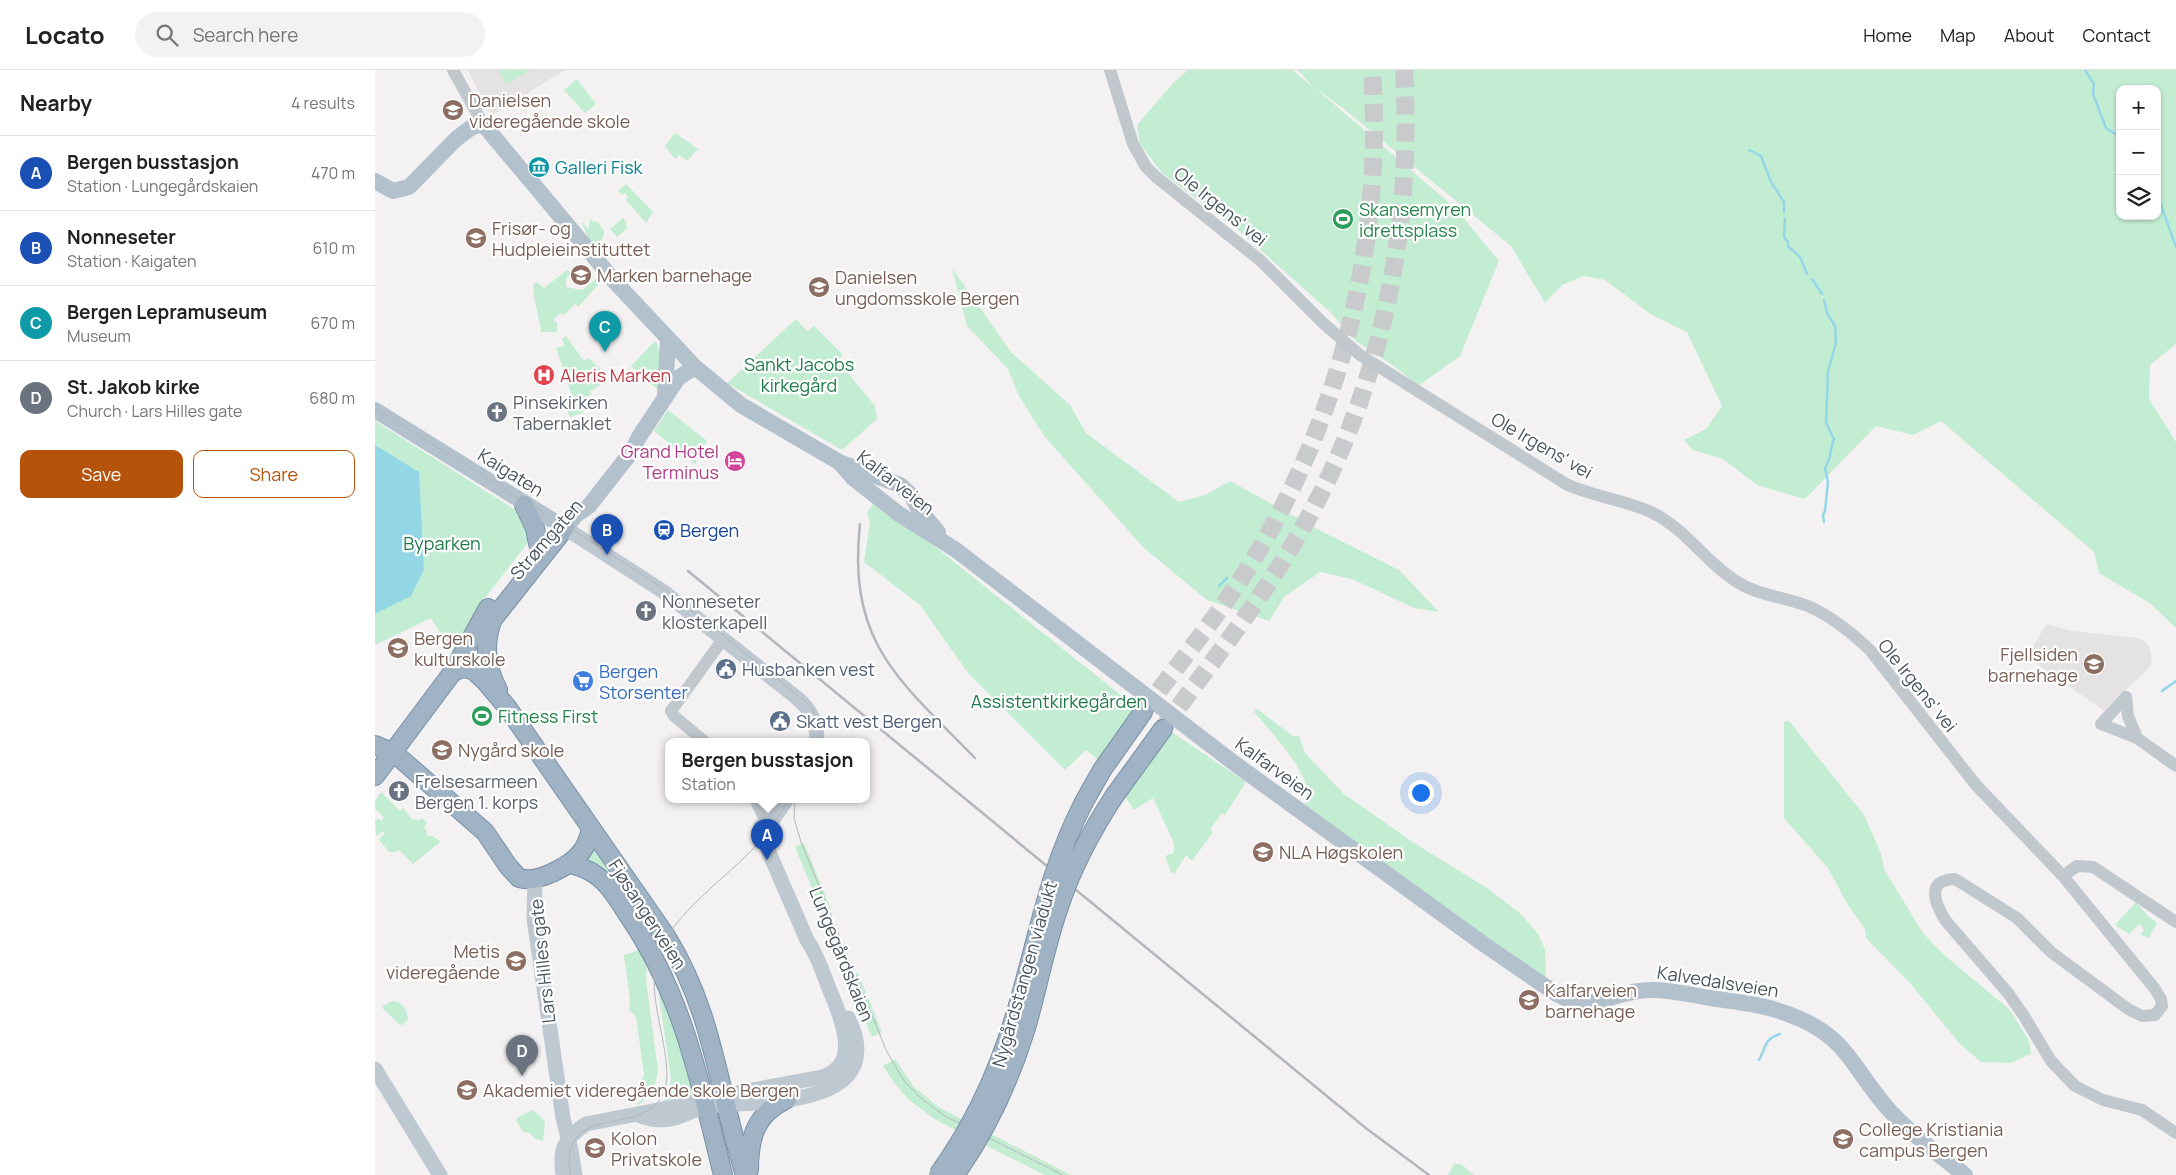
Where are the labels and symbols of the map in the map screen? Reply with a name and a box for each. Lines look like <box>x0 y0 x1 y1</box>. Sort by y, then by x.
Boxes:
place label: Danielsen videregående skole <box>469 88 630 133</box>
school or university icon: Danielsen videregående skole <box>441 98 465 122</box>
museum icon: Galleri Fisk <box>527 155 551 179</box>
place label: Galleri Fisk <box>555 155 644 179</box>
street label: Ole Irgens' vei <box>1169 161 1273 251</box>
place label: Skansemyren idrettsplass <box>1359 197 1471 242</box>
sports icon: Skansemyren idrettsplass <box>1331 207 1355 231</box>
place label: Frisør- og Hudpleieinstituttet <box>492 216 651 261</box>
school or university icon: Frisør- og Hudpleieinstituttet <box>464 226 488 250</box>
school or university icon: Marken barnehage <box>569 263 593 287</box>
place label: Marken barnehage <box>597 263 752 287</box>
place label: Danielsen ungdomsskole Bergen <box>835 265 1020 310</box>
school or university icon: Danielsen ungdomsskole Bergen <box>807 275 831 299</box>
pin: C <box>589 311 621 352</box>
park label: Sankt Jacobs kirkegård <box>744 352 854 397</box>
hospital icon: Aleris Marken <box>532 363 556 387</box>
place label: Aleris Marken <box>560 363 671 387</box>
place label: Pinsekirken Tabernaklet <box>513 390 612 435</box>
church icon: Pinsekirken Tabernaklet <box>485 400 509 424</box>
street label: Ole Irgens' vei <box>1487 406 1597 484</box>
place label: Grand Hotel Terminus <box>621 439 719 484</box>
street label: Kaigaten <box>474 442 548 502</box>
street label: Kalfarveien <box>852 444 940 520</box>
hotel icon: Grand Hotel Terminus <box>723 449 747 473</box>
street label: Strømgaten <box>504 494 588 584</box>
pin: B <box>591 514 623 555</box>
station icon: Bergen <box>652 518 676 542</box>
place label: Bergen <box>680 518 739 542</box>
park label: Byparken <box>403 531 481 555</box>
place label: Nonneseter klosterkapell <box>662 589 768 634</box>
church icon: Nonneseter klosterkapell <box>634 599 658 623</box>
place label: Bergen kulturskole <box>414 626 505 671</box>
street label: Ole Irgens' vei <box>1873 633 1963 737</box>
school or university icon: Bergen kulturskole <box>386 636 410 660</box>
place label: Fjellsiden barnehage <box>1988 642 2078 687</box>
school or university icon: Fjellsiden barnehage <box>2082 652 2106 676</box>
public building icon: Husbanken vest <box>714 657 738 681</box>
place label: Husbanken vest <box>742 657 875 681</box>
place label: Bergen Storsenter <box>599 659 688 704</box>
supermarket icon: Bergen Storsenter <box>571 669 595 693</box>
park label: Assistentkirkegården <box>971 689 1147 713</box>
sports icon: Fitness First <box>470 704 494 728</box>
place label: Fitness First <box>498 704 598 728</box>
public building icon: Skatt vest Bergen <box>768 709 792 733</box>
place label: Skatt vest Bergen <box>796 709 942 733</box>
street label: Kalfarveien <box>1231 731 1319 805</box>
school or university icon: Nygård skole <box>430 738 454 762</box>
place label: Nygård skole <box>458 738 564 762</box>
place label: Frelsesarmeen Bergen 1. korps <box>415 769 538 814</box>
church icon: Frelsesarmeen Bergen 1. korps <box>387 779 411 803</box>
your location <box>1408 780 1434 806</box>
pin: A <box>751 819 783 860</box>
school or university icon: NLA Høgskolen <box>1251 840 1275 864</box>
place label: NLA Høgskolen <box>1279 840 1403 864</box>
street label: Fjøsangerveien <box>604 854 692 974</box>
street label: Nygårdstangen viadukt <box>986 878 1062 1070</box>
street label: Lungegårdskaien <box>804 883 880 1025</box>
street label: Lars Hilles gate <box>524 898 560 1024</box>
place label: Metis videregående <box>386 939 500 984</box>
school or university icon: Metis videregående <box>504 949 528 973</box>
street label: Kalvedalsveien <box>1656 960 1780 1002</box>
place label: Kalfarveien barnehage <box>1545 978 1637 1023</box>
school or university icon: Kalfarveien barnehage <box>1517 988 1541 1012</box>
pin: D <box>506 1035 538 1076</box>
school or university icon: Akademiet videregående skole Bergen <box>455 1078 479 1102</box>
place label: Akademiet videregående skole Bergen <box>483 1078 799 1102</box>
place label: College Kristiania campus Bergen <box>1859 1117 2003 1162</box>
place label: Kolon Privatskole <box>611 1126 702 1171</box>
school or university icon: College Kristiania campus Bergen <box>1831 1127 1855 1151</box>
school or university icon: Kolon Privatskole <box>583 1136 607 1160</box>

